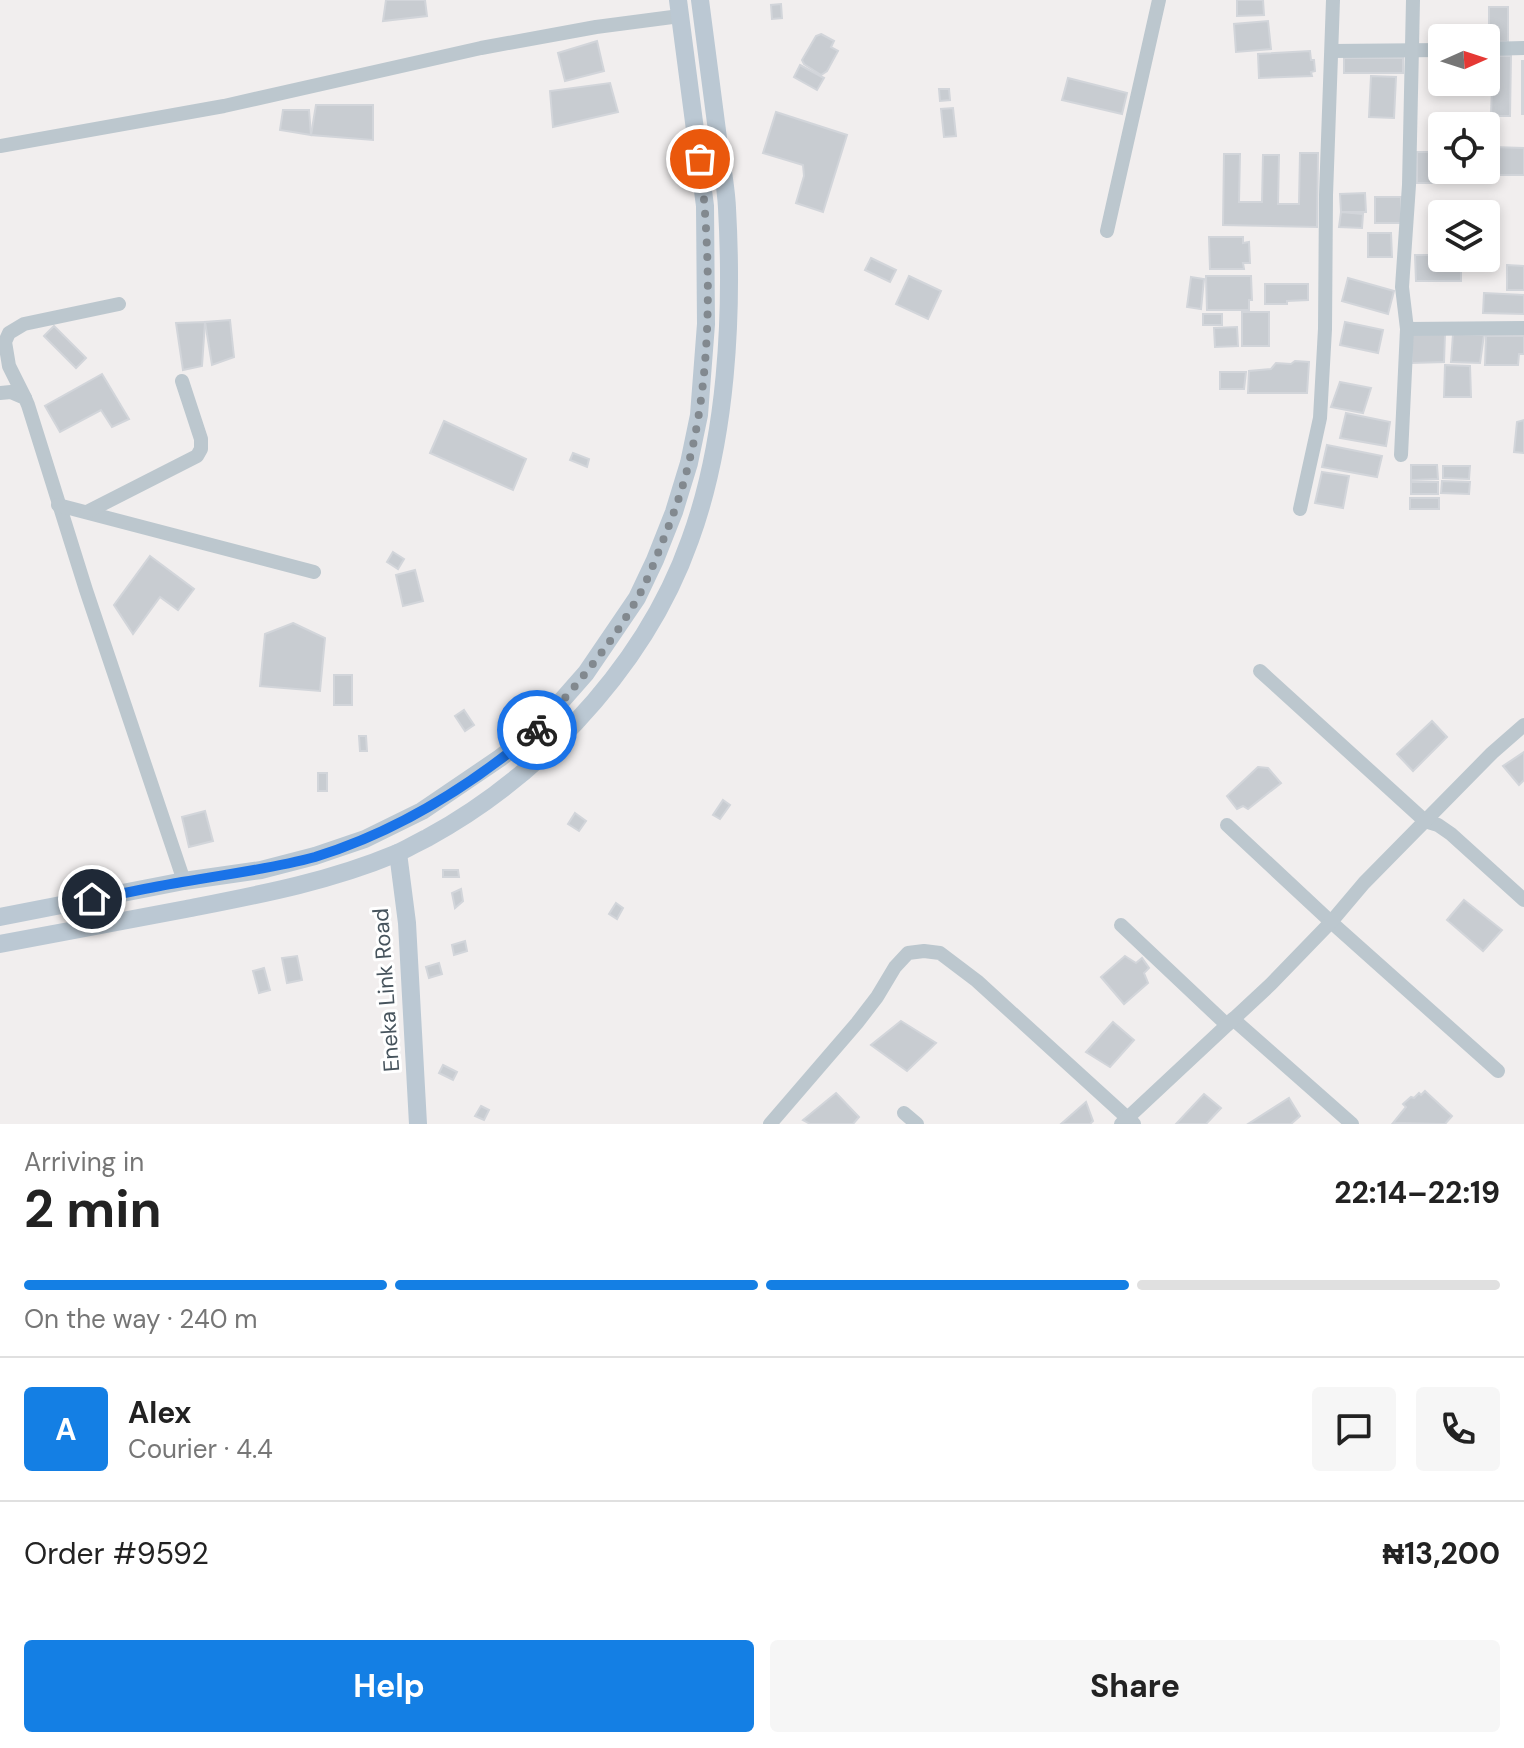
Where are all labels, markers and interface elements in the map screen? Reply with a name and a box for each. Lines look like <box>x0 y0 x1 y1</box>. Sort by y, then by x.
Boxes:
north arrow <box>1428 24 1500 96</box>
map controls <box>1428 24 1500 272</box>
button: locate <box>1428 112 1500 184</box>
pin <box>666 125 734 193</box>
icon: bag <box>678 137 722 181</box>
button: layers <box>1428 200 1500 272</box>
courier <box>497 690 577 770</box>
icon: bike <box>515 708 559 752</box>
pin <box>58 865 126 933</box>
icon: home <box>70 877 114 921</box>
street label: Eneka Link Road <box>366 907 406 1073</box>
text: Arriving in <box>24 1145 144 1179</box>
text: 22:14–22:19 <box>1334 1173 1500 1212</box>
text: 2 min <box>24 1175 162 1243</box>
text: On the way · 240 m <box>24 1302 258 1336</box>
button: chat <box>1312 1387 1396 1471</box>
button: phone <box>1416 1387 1500 1471</box>
text: Alex <box>128 1393 191 1432</box>
text: A <box>55 1410 77 1449</box>
text: Courier · 4.4 <box>128 1432 273 1466</box>
text: Order #9592 <box>24 1534 209 1573</box>
text: ₦13,200 <box>1383 1534 1500 1573</box>
button: Help <box>24 1640 754 1732</box>
button: Share <box>770 1640 1500 1732</box>

